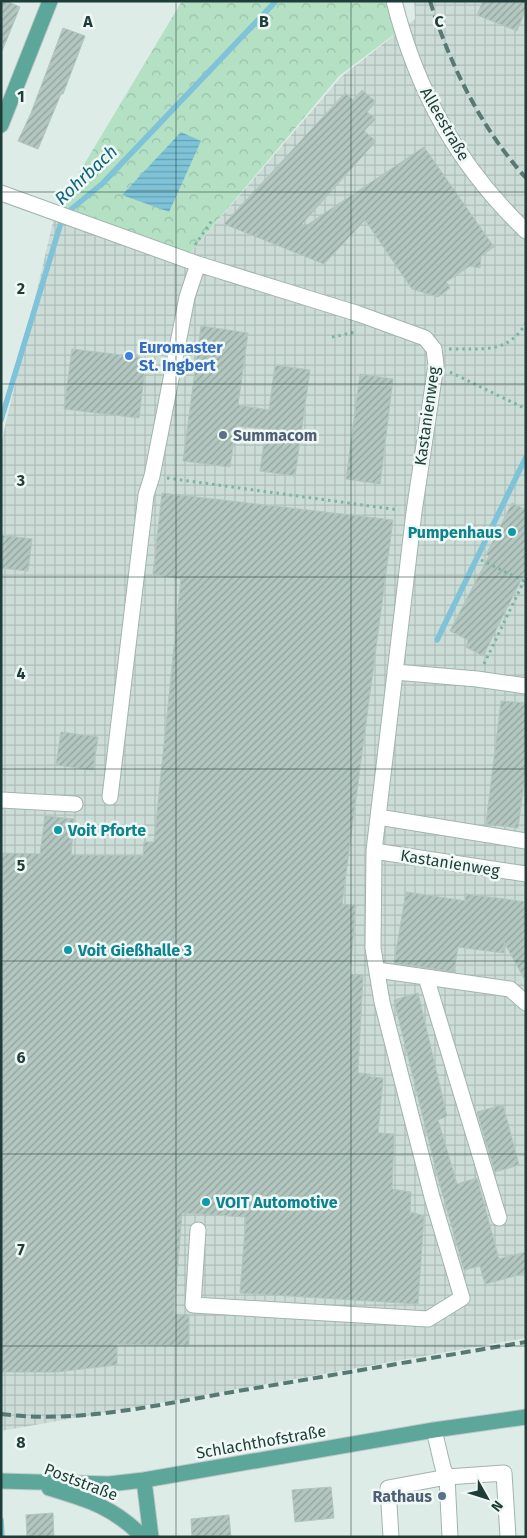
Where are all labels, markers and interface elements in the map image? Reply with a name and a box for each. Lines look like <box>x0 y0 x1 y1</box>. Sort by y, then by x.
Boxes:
text: A <box>82 12 93 31</box>
text: B <box>259 12 269 31</box>
text: C <box>434 12 444 31</box>
street label: Alleestraße <box>416 84 474 164</box>
text: 1 <box>17 87 25 106</box>
water label: Rohrbach <box>50 140 122 210</box>
text: 2 <box>17 279 25 298</box>
place label: Euromaster St. Ingbert <box>139 338 223 375</box>
marker: Euromaster St. Ingbert <box>123 350 135 362</box>
street label: Kastanienweg <box>411 364 443 467</box>
place label: Summacom <box>233 426 317 445</box>
marker: Summacom <box>217 429 229 441</box>
text: 3 <box>16 471 25 490</box>
place label: Pumpenhaus <box>408 523 502 542</box>
marker: Pumpenhaus <box>506 526 518 538</box>
text: 4 <box>16 664 26 683</box>
place label: Voit Pforte <box>67 821 146 840</box>
marker: Voit Pforte <box>52 824 64 836</box>
street label: Kastanienweg <box>399 846 502 880</box>
text: 5 <box>17 856 26 875</box>
place label: Voit Gießhalle 3 <box>77 941 192 960</box>
marker: Voit Gießhalle 3 <box>62 944 74 956</box>
text: 6 <box>16 1048 26 1067</box>
place label: VOIT Automotive <box>215 1193 338 1212</box>
marker: VOIT Automotive <box>200 1196 212 1208</box>
text: 7 <box>17 1240 25 1259</box>
street label: Schlachthofstraße <box>195 1421 327 1463</box>
text: 8 <box>16 1433 26 1452</box>
street label: Poststraße <box>42 1459 120 1505</box>
north arrow <box>462 1473 512 1523</box>
place label: Rathaus <box>372 1487 432 1506</box>
marker: Rathaus <box>436 1490 448 1502</box>
text: N <box>487 1497 506 1515</box>

